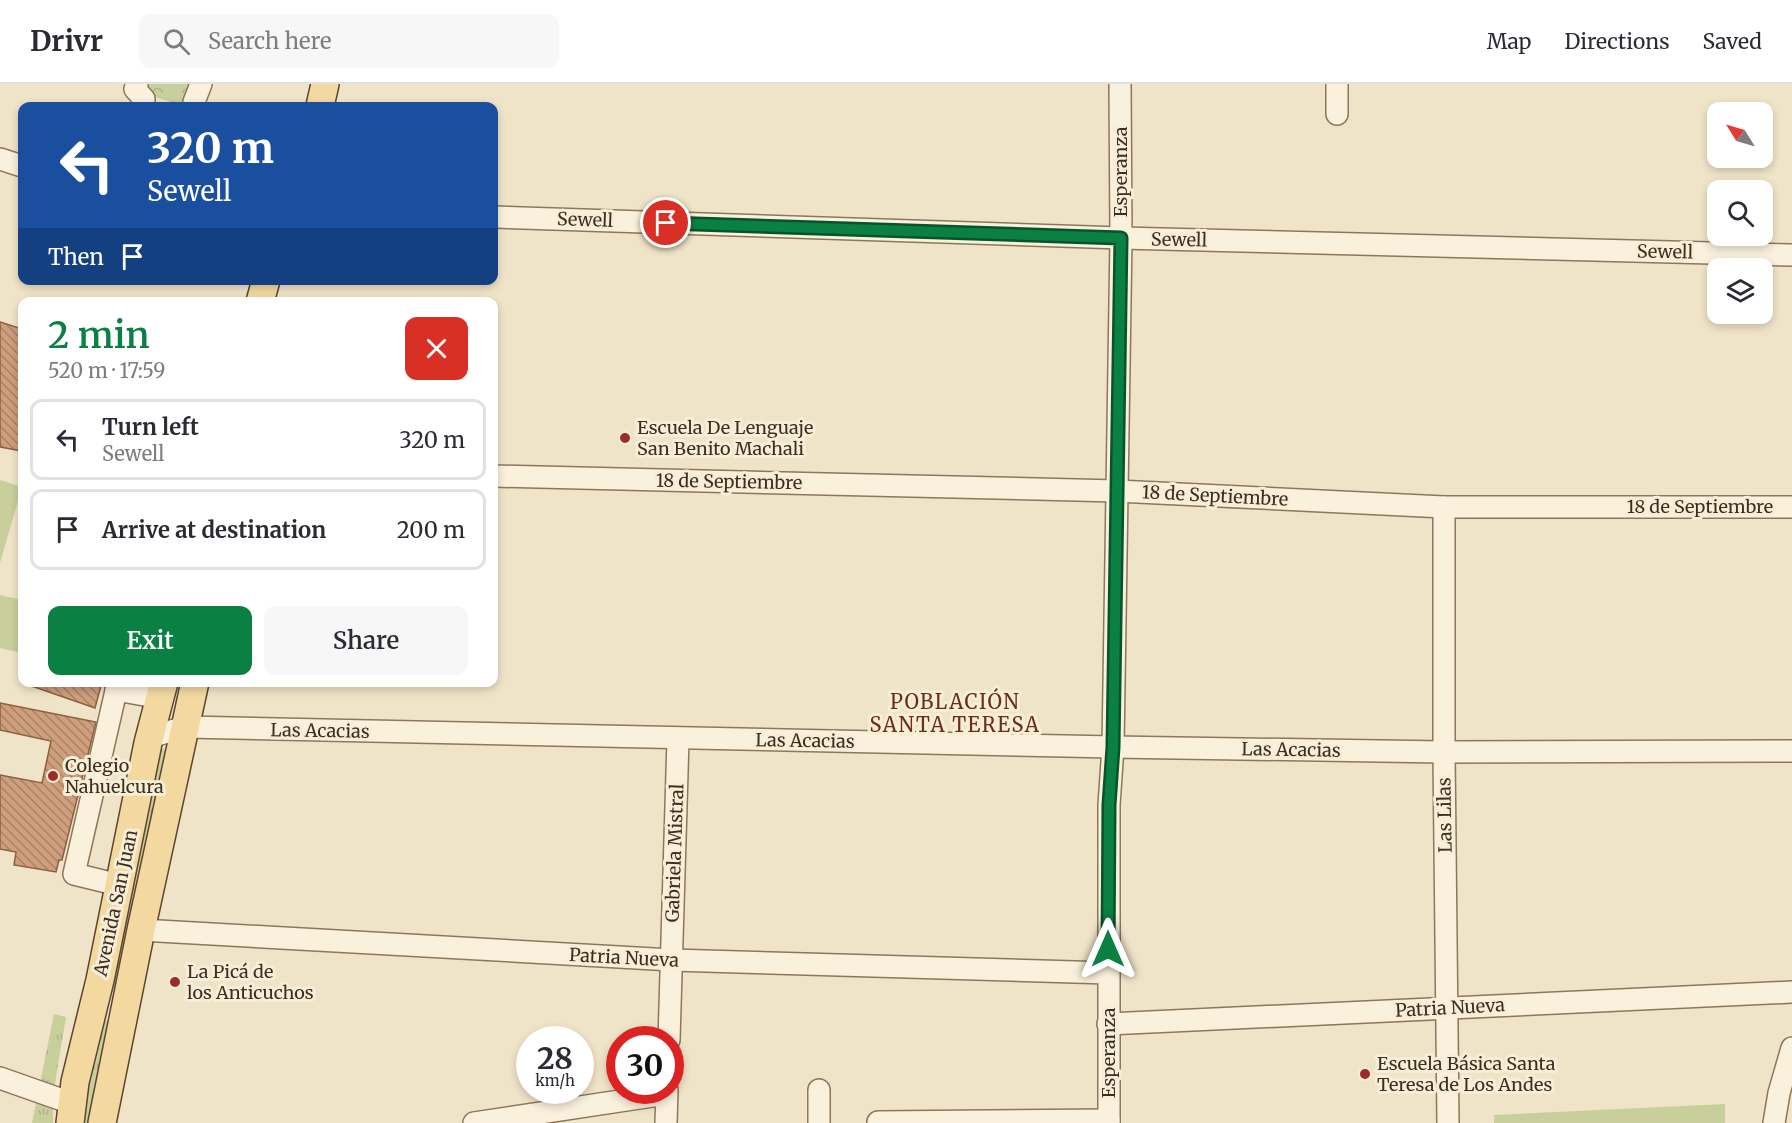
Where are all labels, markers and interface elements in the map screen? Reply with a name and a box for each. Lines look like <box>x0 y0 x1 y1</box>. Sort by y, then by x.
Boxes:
search box <box>139 14 559 68</box>
text: Drivr <box>30 23 103 59</box>
icon: search <box>160 25 193 58</box>
text: Search here <box>208 27 331 55</box>
text: Map <box>1487 28 1531 55</box>
text: Directions <box>1564 28 1669 55</box>
text: Saved <box>1702 28 1762 55</box>
north arrow <box>1707 102 1773 168</box>
map controls <box>1707 102 1773 324</box>
text: 320 m <box>147 122 274 174</box>
icon: left <box>48 126 126 204</box>
street label: Esperanza <box>1109 126 1132 217</box>
text: Sewell <box>147 174 231 208</box>
button: search <box>1707 180 1773 246</box>
pin <box>640 197 691 248</box>
icon: arrive <box>649 206 682 239</box>
street label: Sewell <box>557 207 614 232</box>
street label: Sewell <box>1151 228 1208 251</box>
icon: arrive <box>116 240 149 273</box>
street label: Sewell <box>1637 240 1694 263</box>
text: Then <box>48 243 104 271</box>
button: layers <box>1707 258 1773 324</box>
text: 2 min <box>48 313 150 358</box>
button: close <box>405 317 468 380</box>
text: 520 m · 17:59 <box>48 358 165 383</box>
text: Turn left <box>102 413 199 441</box>
place label: Escuela De Lenguaje San Benito Machali <box>637 416 813 460</box>
icon: left <box>51 423 84 456</box>
text: 320 m <box>399 426 465 454</box>
marker: Escuela De Lenguaje San Benito Machali <box>618 431 632 445</box>
text: Sewell <box>102 441 164 466</box>
street label: 18 de Septiembre <box>656 469 802 494</box>
street label: 18 de Septiembre <box>1141 480 1289 511</box>
street label: 18 de Septiembre <box>1627 495 1773 518</box>
icon: arrive <box>51 513 84 546</box>
text: Arrive at destination <box>102 516 326 544</box>
text: 200 m <box>397 516 465 544</box>
button: Exit <box>48 606 252 675</box>
button: Share <box>264 606 468 675</box>
district label: POBLACIÓN SANTA TERESA <box>870 688 1040 737</box>
street label: Las Acacias <box>270 718 370 743</box>
street label: Las Acacias <box>755 728 855 753</box>
street label: Las Acacias <box>1241 737 1341 762</box>
place label: Colegio Nahuelcura <box>65 754 164 798</box>
marker: Colegio Nahuelcura <box>46 769 60 783</box>
street label: Las Lilas <box>1432 777 1457 853</box>
street label: Gabriela Mistral <box>661 783 688 923</box>
street label: Avenida San Juan <box>89 827 142 979</box>
position arrow <box>1076 917 1140 981</box>
street label: Patria Nueva <box>569 943 680 972</box>
place label: La Picá de los Anticuchos <box>187 960 314 1004</box>
marker: La Picá de los Anticuchos <box>168 975 182 989</box>
street label: Patria Nueva <box>1394 993 1506 1022</box>
street label: Esperanza <box>1097 1007 1120 1098</box>
speed limit sign: 30 <box>606 1026 684 1104</box>
text: 28 <box>537 1039 573 1077</box>
place label: Escuela Básica Santa Teresa de Los Andes <box>1377 1052 1556 1096</box>
marker: Escuela Básica Santa Teresa de Los Andes <box>1358 1067 1372 1081</box>
text: km/h <box>535 1071 575 1090</box>

